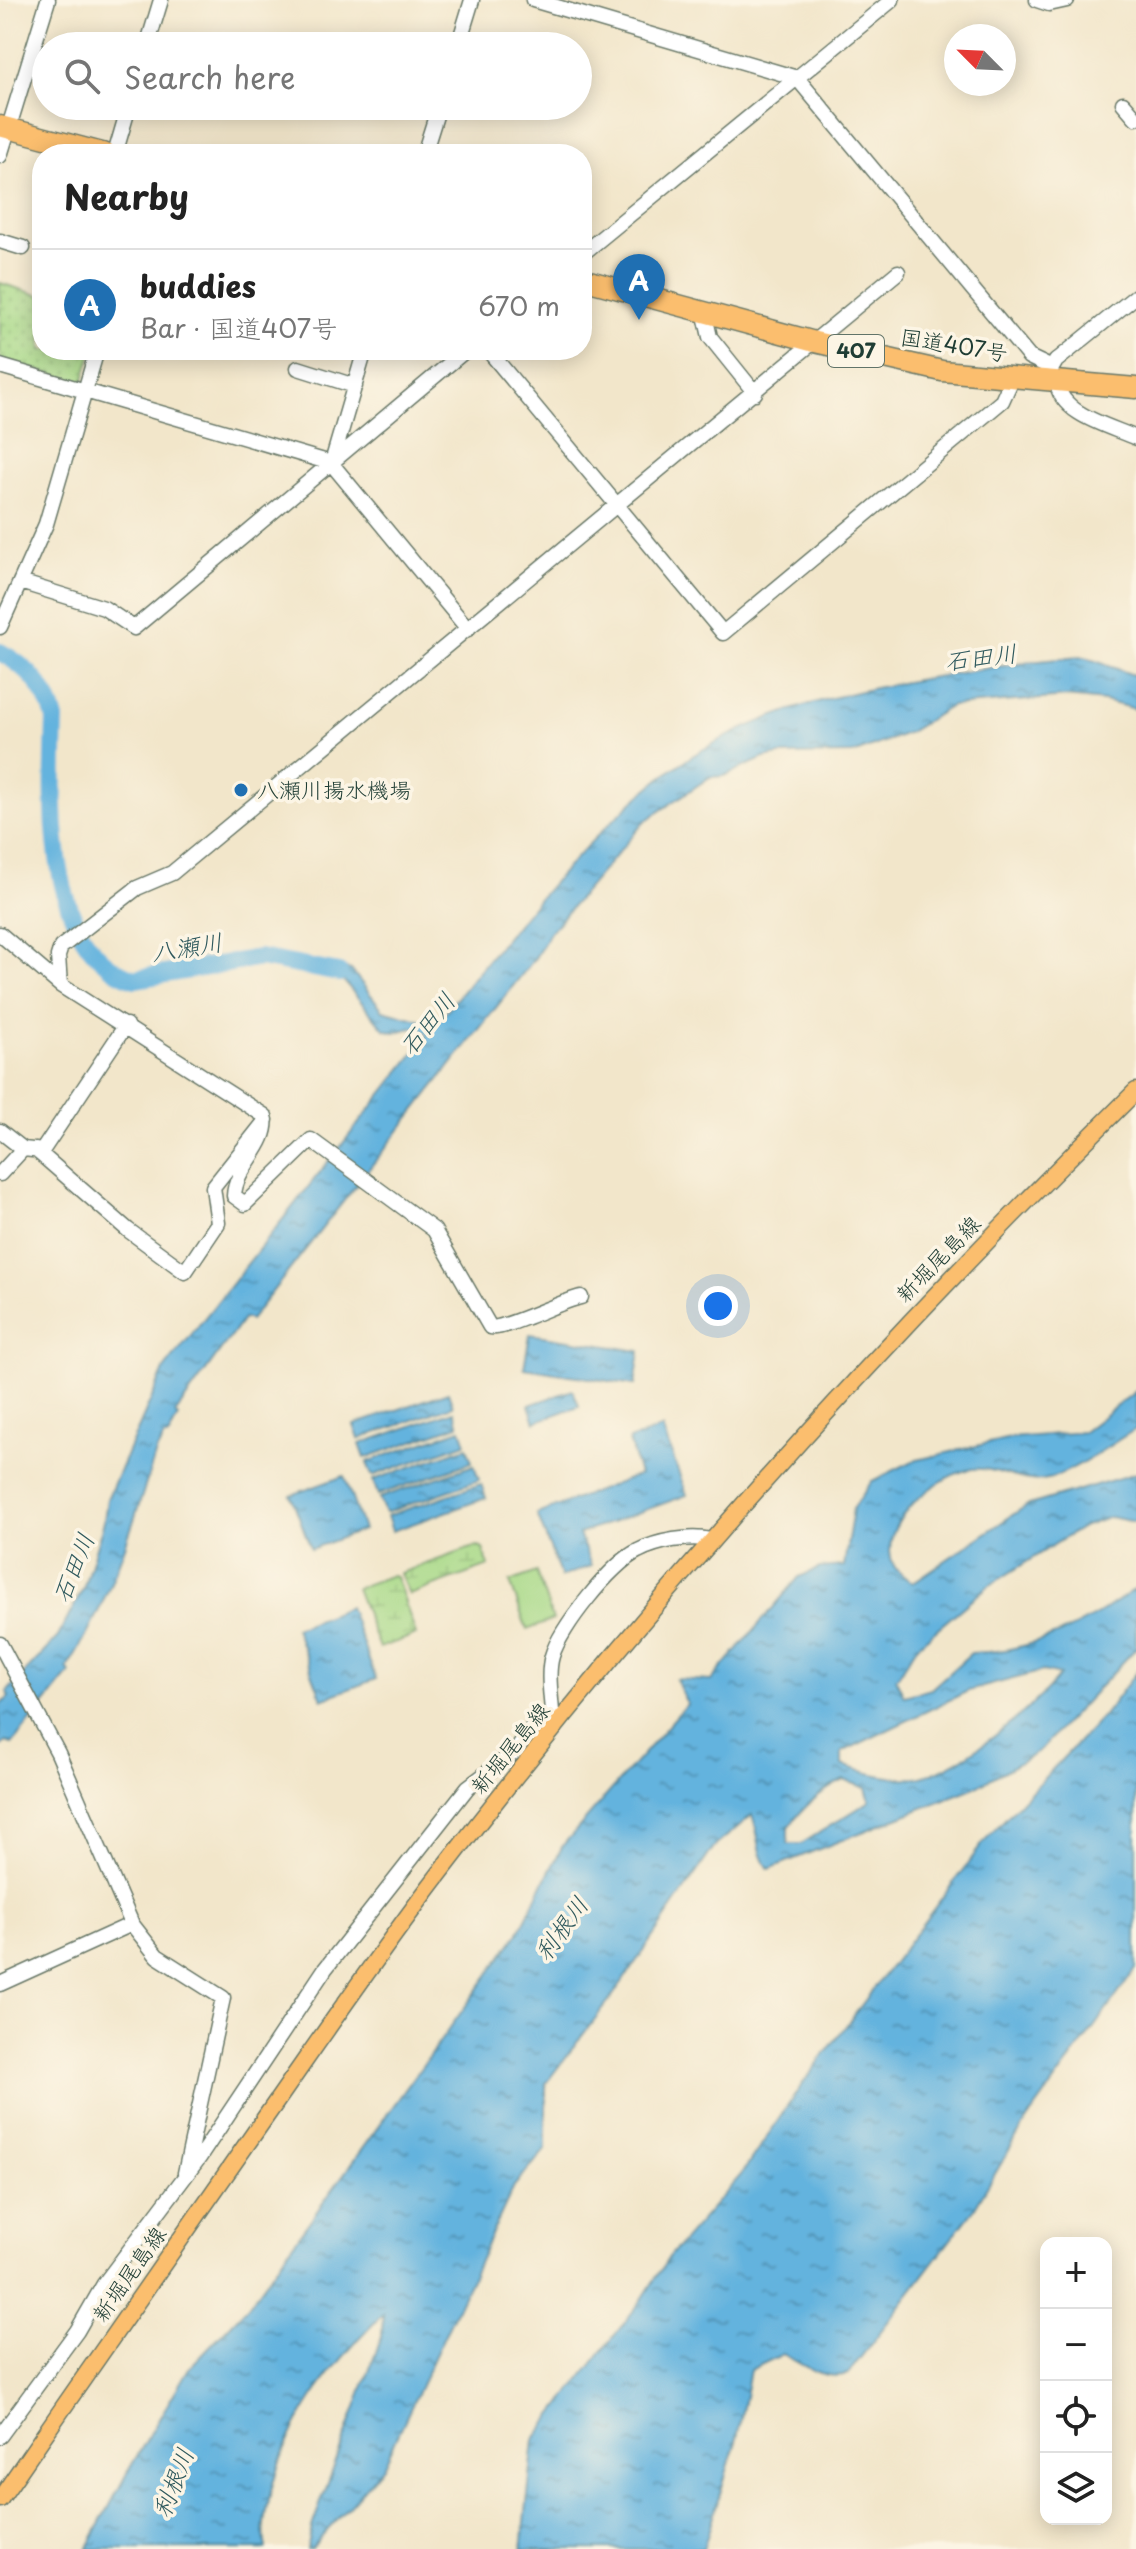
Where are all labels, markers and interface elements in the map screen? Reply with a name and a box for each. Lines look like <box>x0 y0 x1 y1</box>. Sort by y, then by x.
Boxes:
north arrow <box>944 24 1016 96</box>
search box <box>32 32 592 120</box>
icon: search <box>60 54 104 98</box>
text: Search here <box>124 54 296 99</box>
text: Nearby <box>64 170 189 222</box>
pin: A <box>613 254 665 320</box>
text: buddies <box>140 263 256 308</box>
text: A <box>80 286 100 325</box>
text: 670 m <box>478 286 560 325</box>
text: Bar · 国道407号 <box>140 308 337 347</box>
street label: 国道407号 <box>898 319 1010 368</box>
road number: 407 <box>828 335 884 367</box>
water label: 石田川 <box>943 634 1019 678</box>
place label: 八瀬川揚水機場 <box>257 772 411 805</box>
marker: 八瀬川揚水機場 <box>232 781 250 799</box>
water label: 八瀬川 <box>148 923 225 969</box>
water label: 石田川 <box>390 983 463 1062</box>
street label: 新堀尾島線 <box>887 1207 987 1309</box>
your location <box>698 1286 738 1326</box>
water label: 石田川 <box>42 1527 102 1607</box>
street label: 新堀尾島線 <box>461 1694 556 1800</box>
water label: 利根川 <box>525 1888 596 1968</box>
street label: 新堀尾島線 <box>83 2219 173 2328</box>
map controls <box>1040 2237 1112 2525</box>
button: + <box>1040 2237 1112 2309</box>
button: − <box>1040 2309 1112 2381</box>
button: locate <box>1040 2381 1112 2453</box>
water label: 利根川 <box>142 2442 202 2522</box>
button: layers <box>1040 2453 1112 2525</box>

